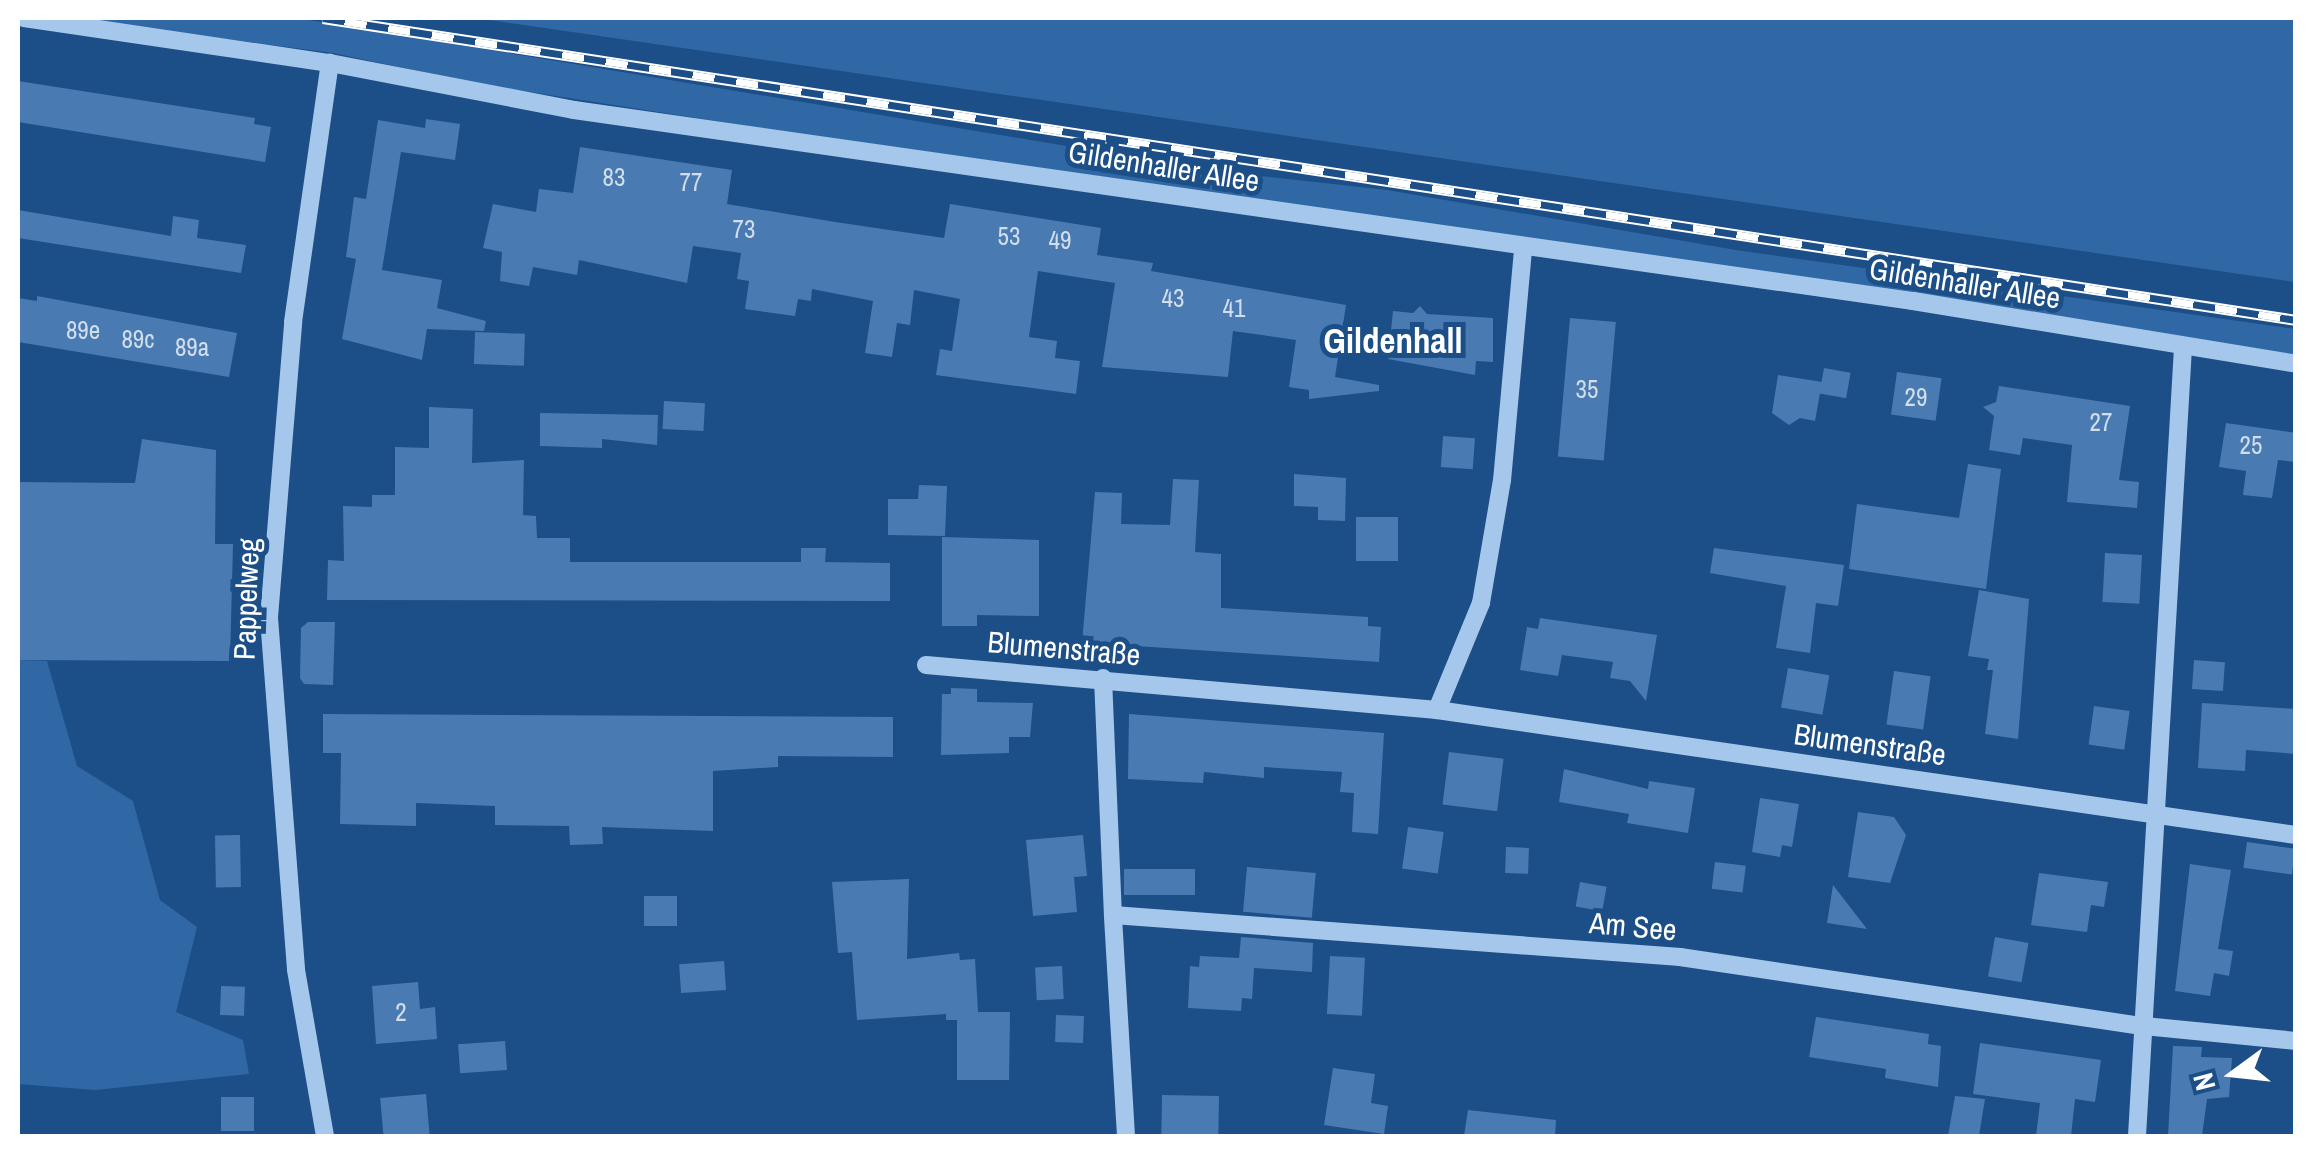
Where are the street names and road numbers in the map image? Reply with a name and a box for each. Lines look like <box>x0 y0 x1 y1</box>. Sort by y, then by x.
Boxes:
street label: Gildenhaller Allee <box>1065 133 1263 199</box>
street label: Gildenhaller Allee <box>1866 250 2064 316</box>
street label: Pappelweg <box>226 538 266 660</box>
street label: Blumenstraße <box>986 623 1142 673</box>
street label: Blumenstraße <box>1792 716 1948 772</box>
street label: Am See <box>1588 904 1678 948</box>

